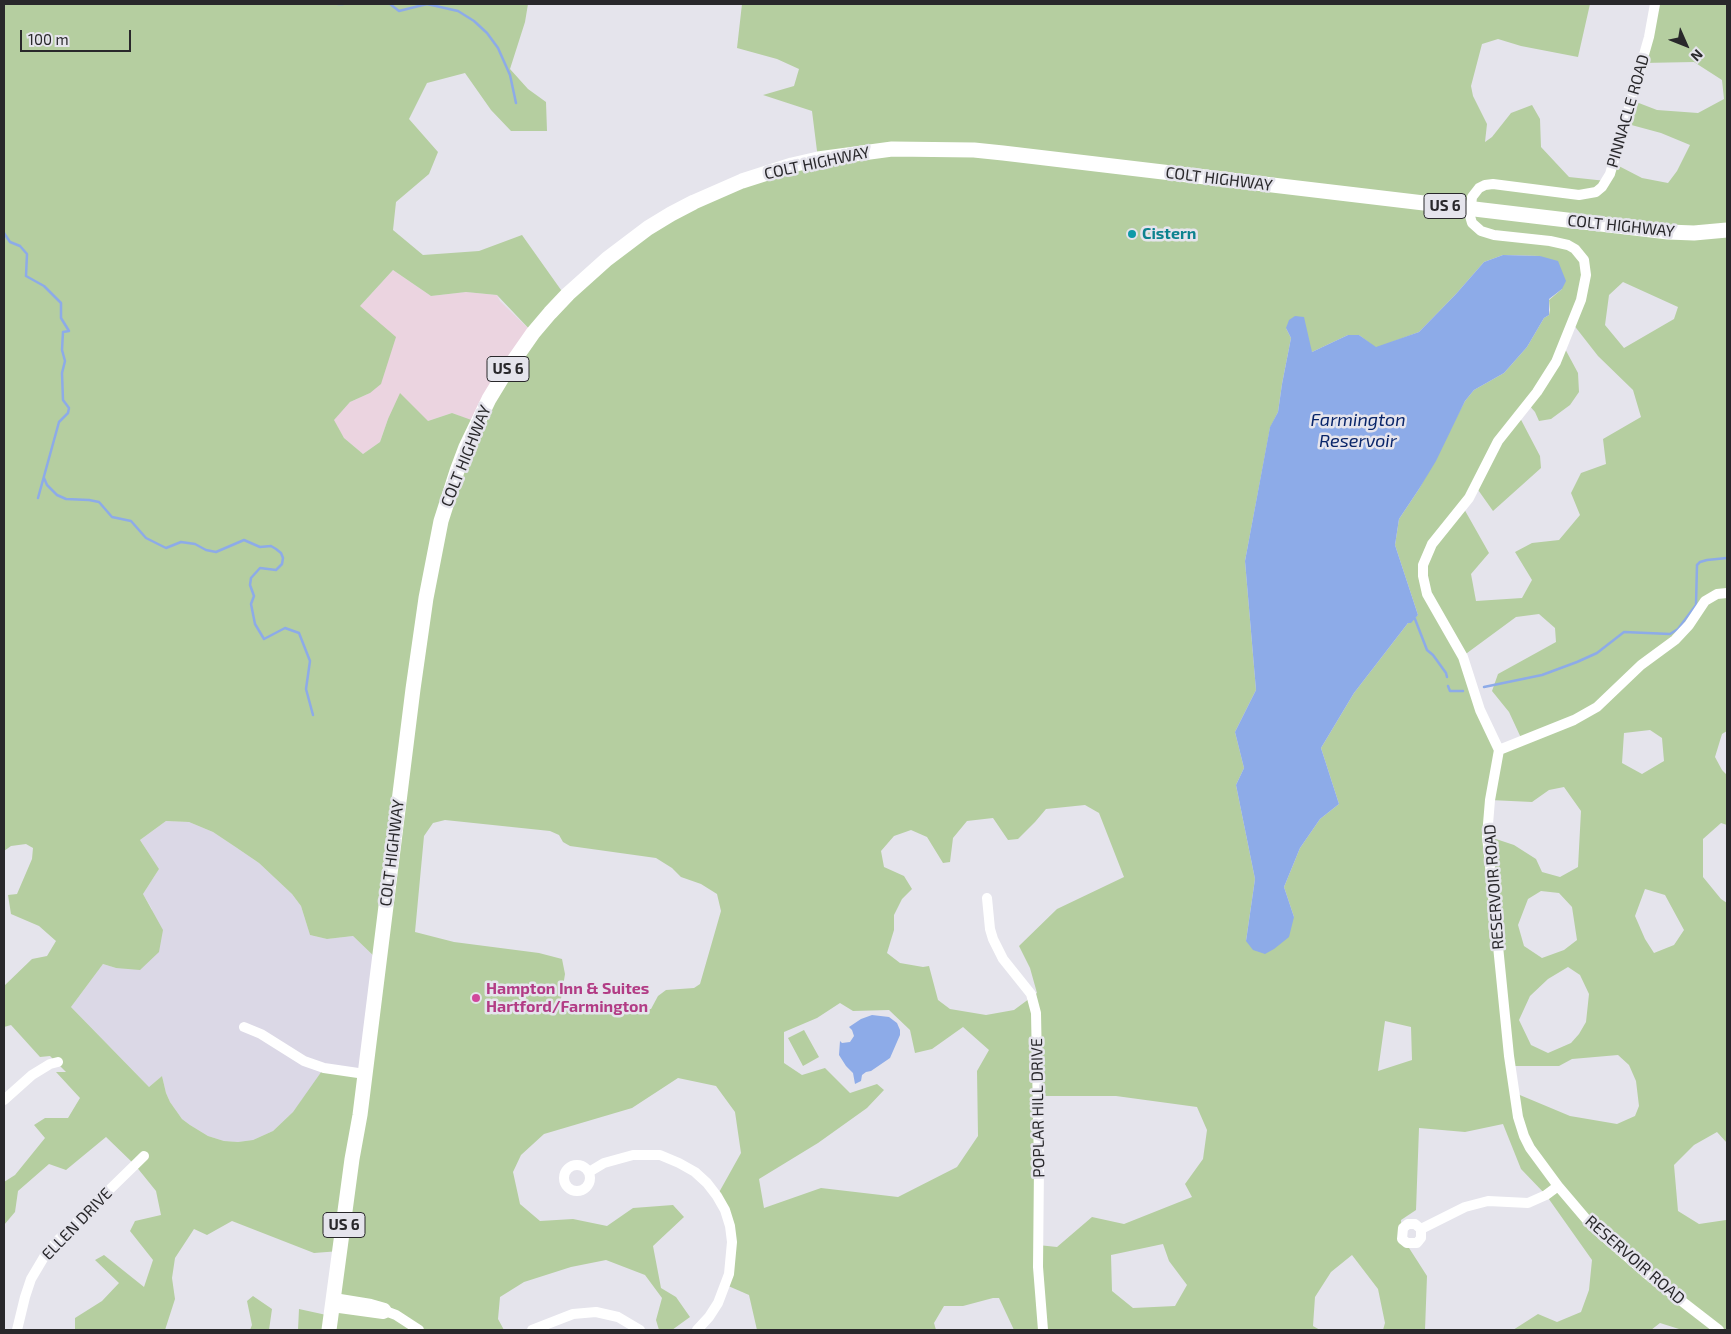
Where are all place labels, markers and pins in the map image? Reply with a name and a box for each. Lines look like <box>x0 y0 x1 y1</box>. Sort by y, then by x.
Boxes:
place label: Cistern <box>1142 224 1196 244</box>
marker: Cistern <box>1126 228 1138 240</box>
place label: Hampton Inn & Suites Hartford/Farmington <box>486 979 649 1017</box>
marker: Hampton Inn & Suites Hartford/Farmington <box>470 992 482 1004</box>

